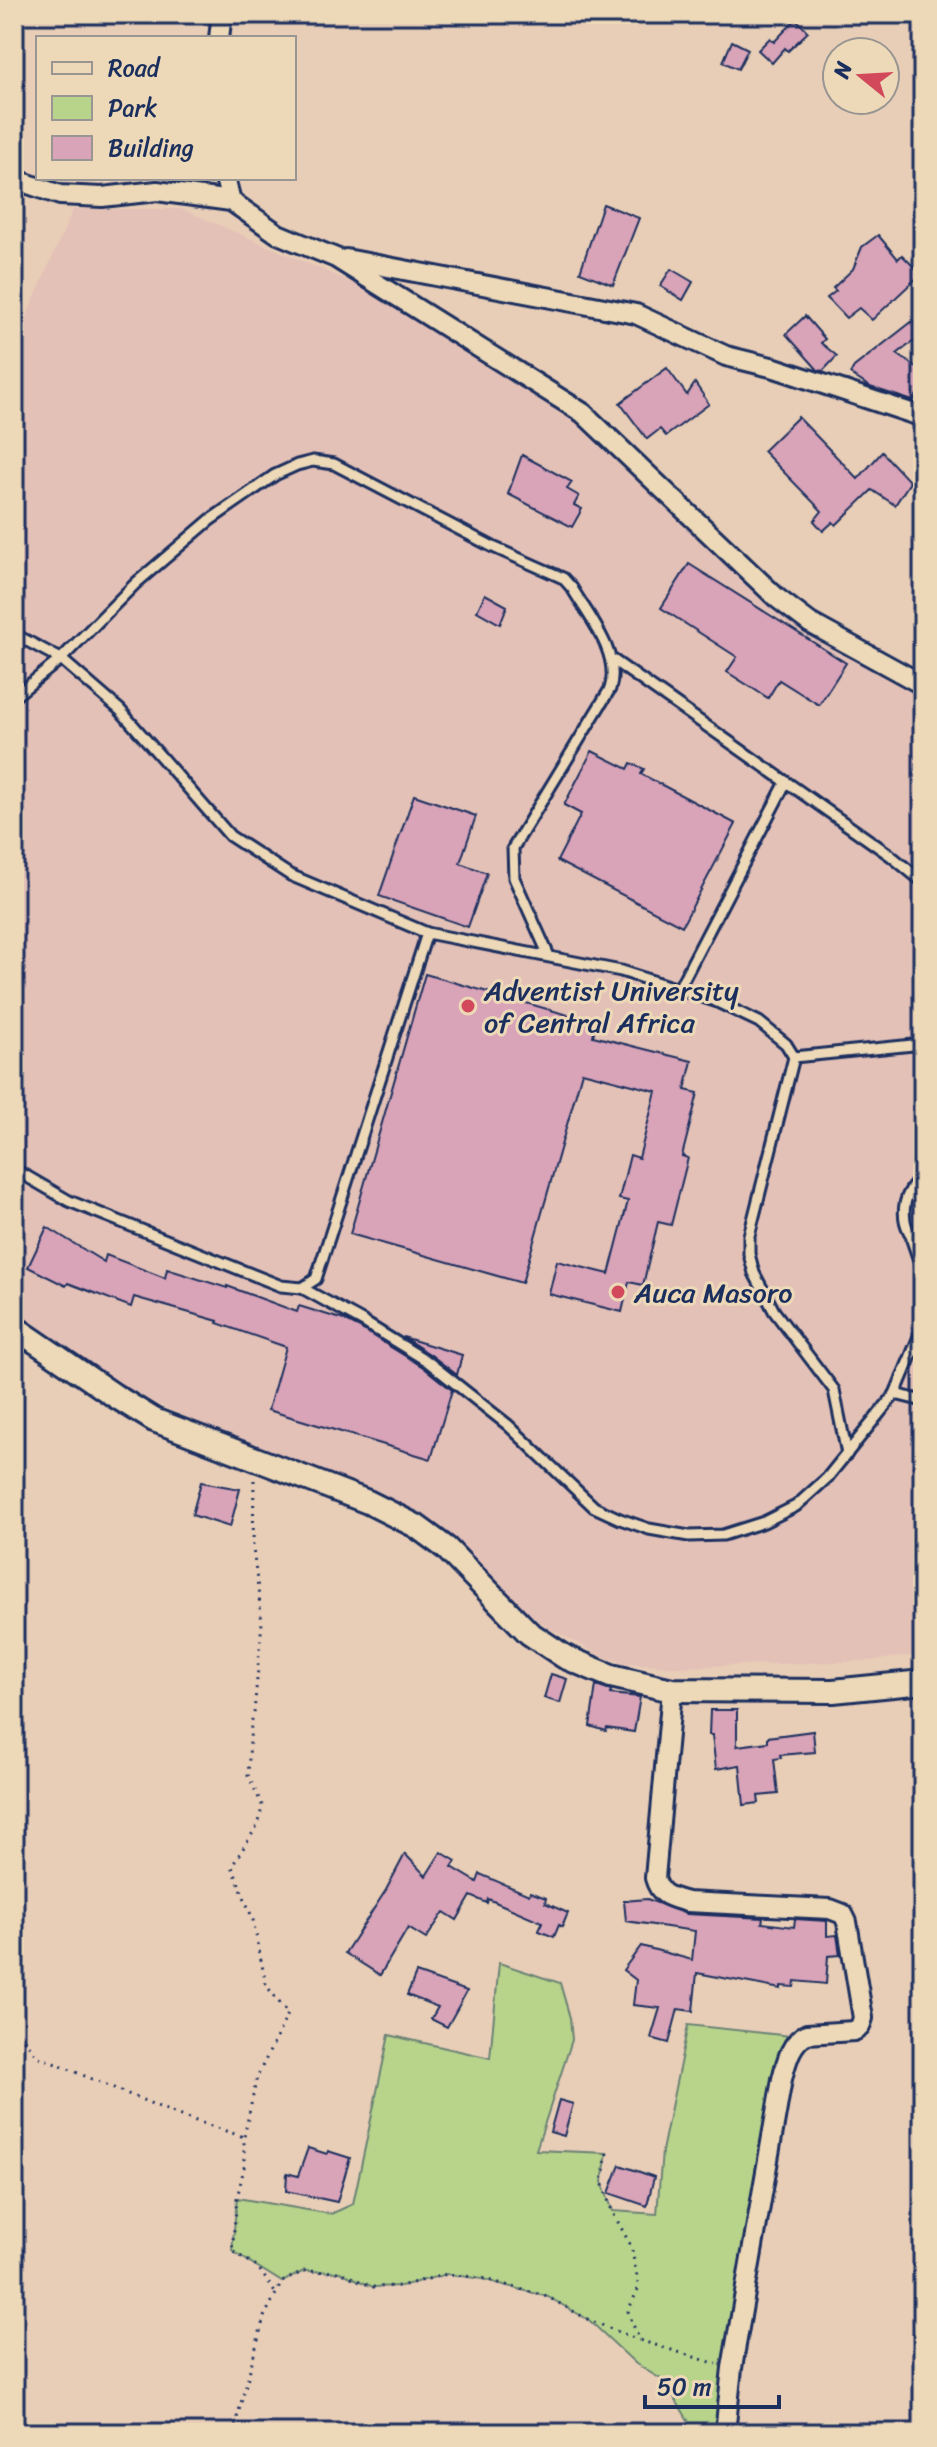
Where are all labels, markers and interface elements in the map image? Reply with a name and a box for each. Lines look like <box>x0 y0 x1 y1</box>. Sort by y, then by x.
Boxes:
legend <box>36 36 296 180</box>
north arrow <box>821 36 901 116</box>
text: Road <box>108 47 162 89</box>
text: N <box>821 56 864 84</box>
text: Park <box>108 87 157 129</box>
text: Building <box>108 127 194 169</box>
place label: Adventist University of Central Africa <box>483 966 739 1047</box>
marker: Adventist University of Central Africa <box>459 997 477 1015</box>
place label: Auca Masoro <box>633 1268 792 1317</box>
marker: Auca Masoro <box>609 1283 627 1301</box>
scale bar <box>645 2359 779 2409</box>
text: 50 m <box>657 2366 712 2408</box>

